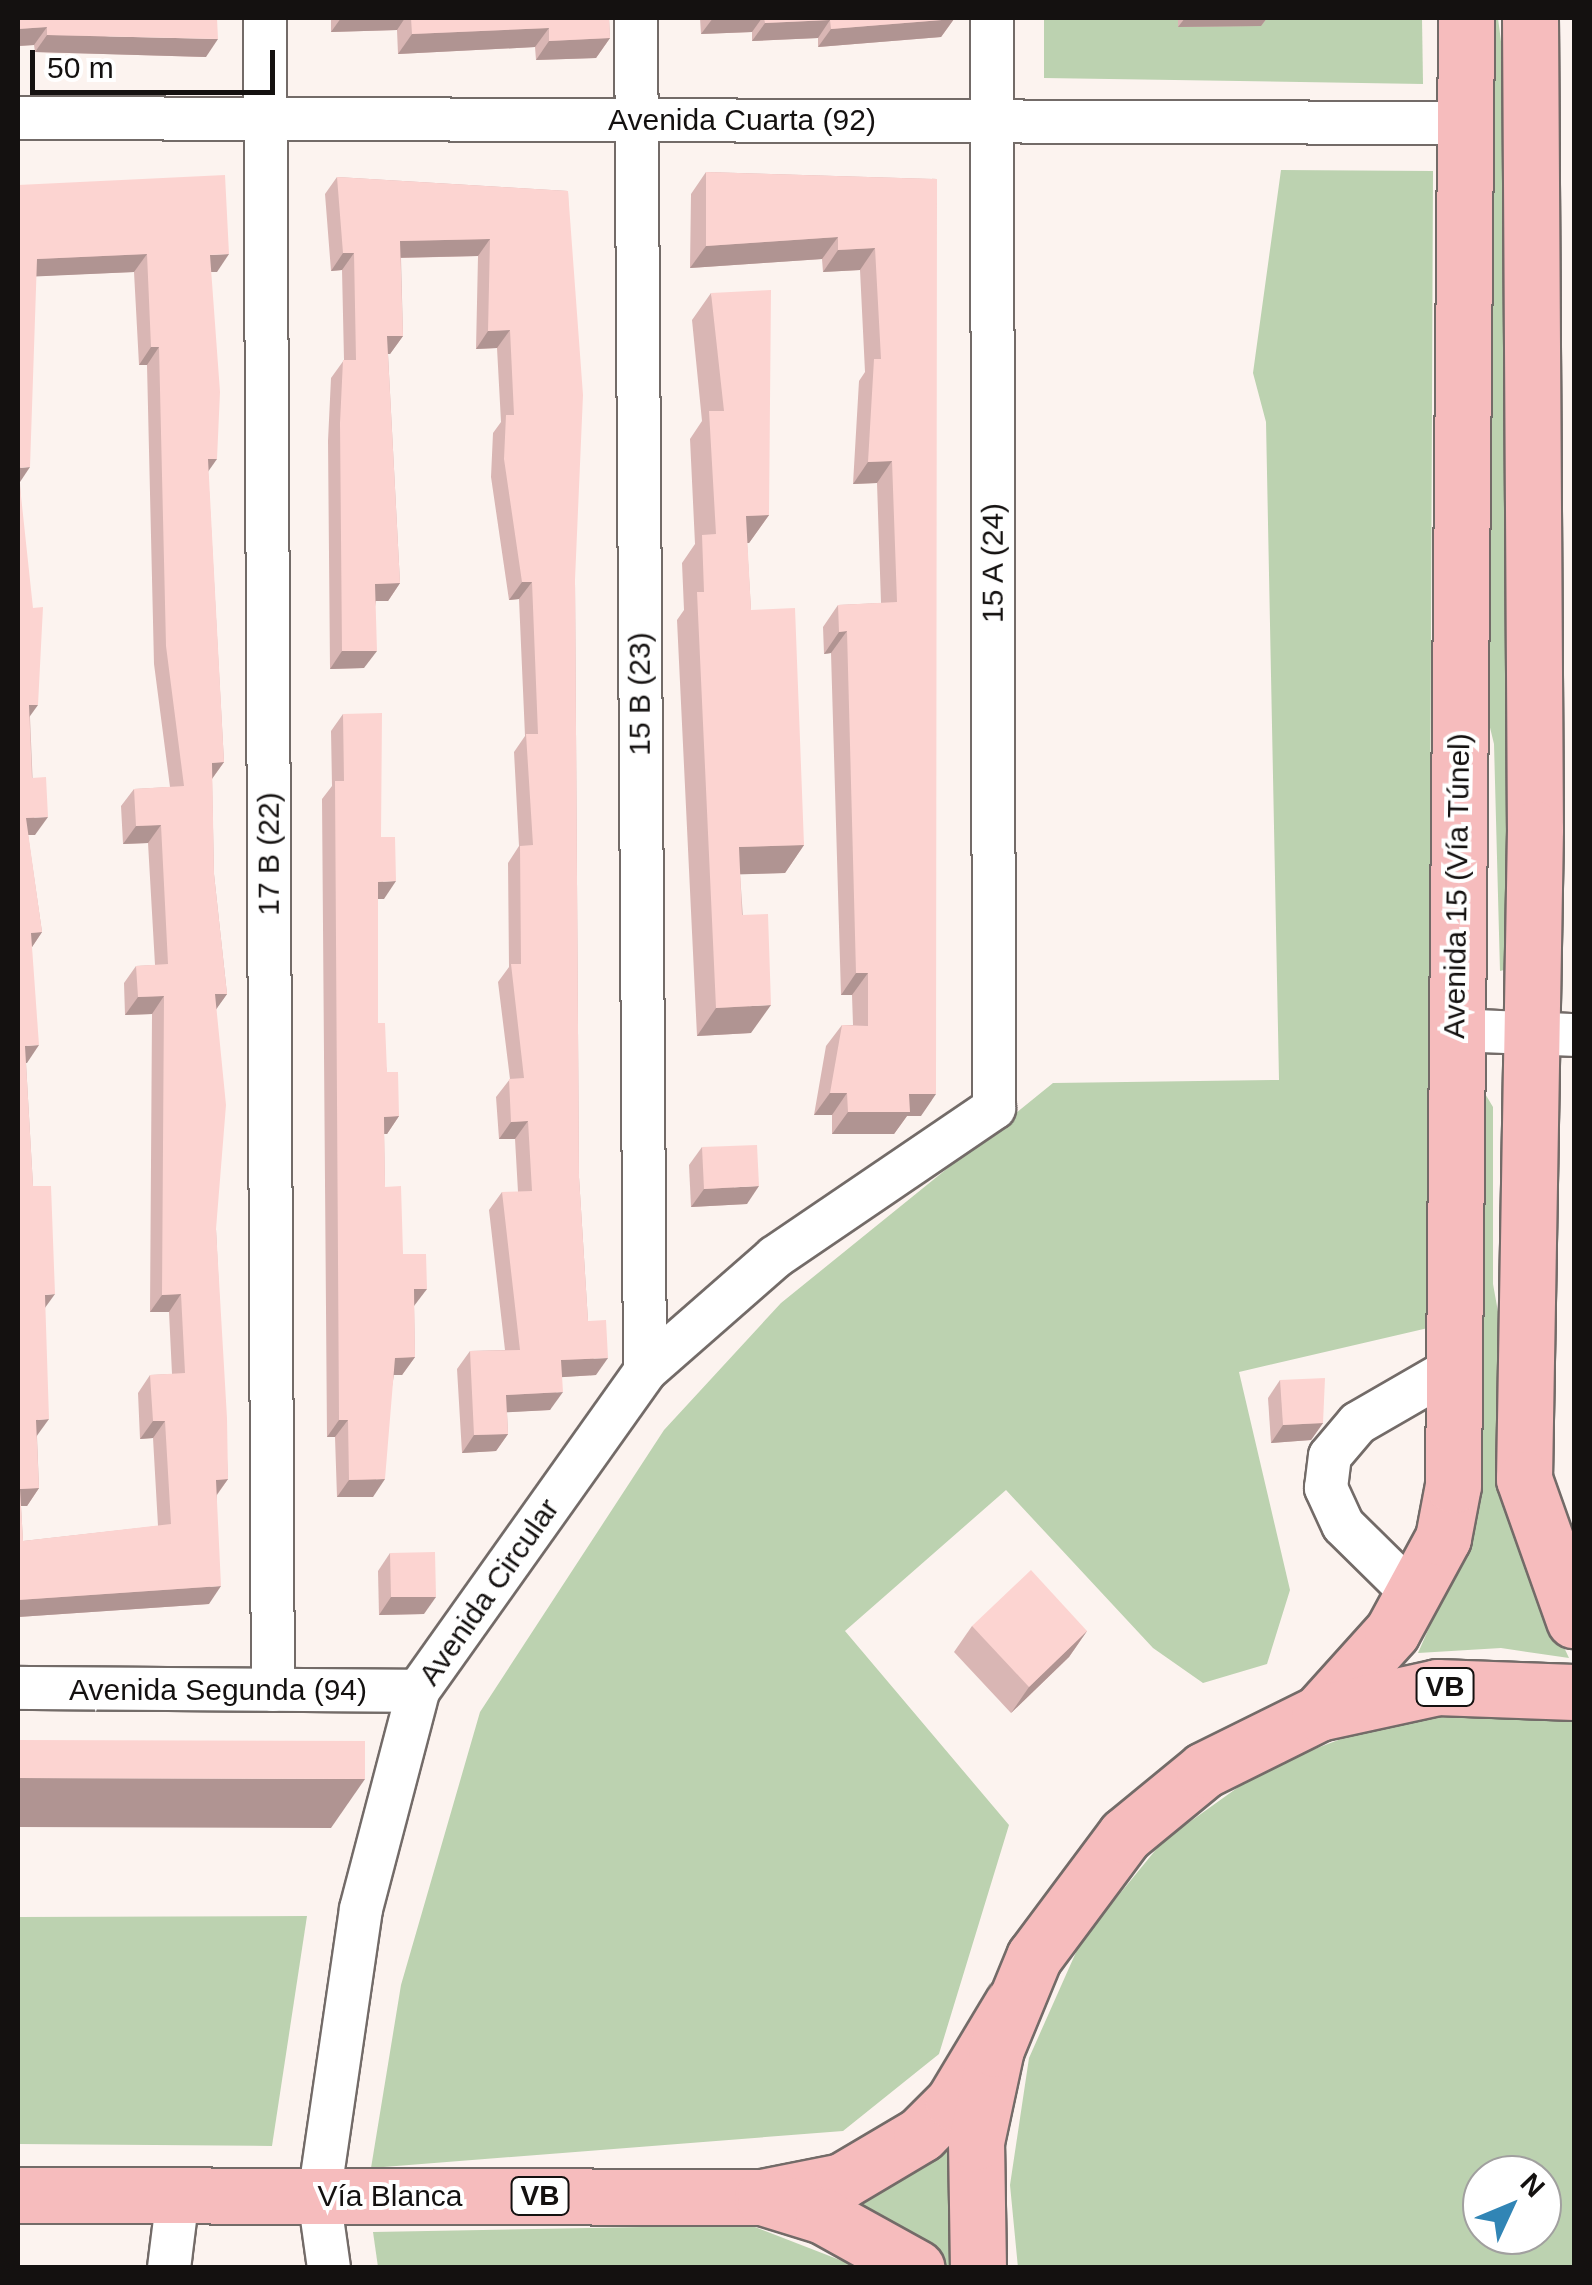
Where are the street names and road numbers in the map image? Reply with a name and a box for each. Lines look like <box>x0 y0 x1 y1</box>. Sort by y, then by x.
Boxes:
street label: Avenida Cuarta (92) <box>608 102 876 138</box>
street label: 15 A (24) <box>975 501 1011 625</box>
street label: 15 B (23) <box>622 632 658 756</box>
street label: Avenida 15 (Vía Túnel) <box>1436 733 1478 1039</box>
street label: 17 B (22) <box>251 792 287 916</box>
street label: Avenida Circular <box>411 1492 567 1692</box>
road number: VB <box>1415 1664 1475 1710</box>
street label: Avenida Segunda (94) <box>69 1672 367 1708</box>
road number: VB <box>510 2173 570 2219</box>
street label: Vía Blanca <box>317 2178 463 2214</box>

